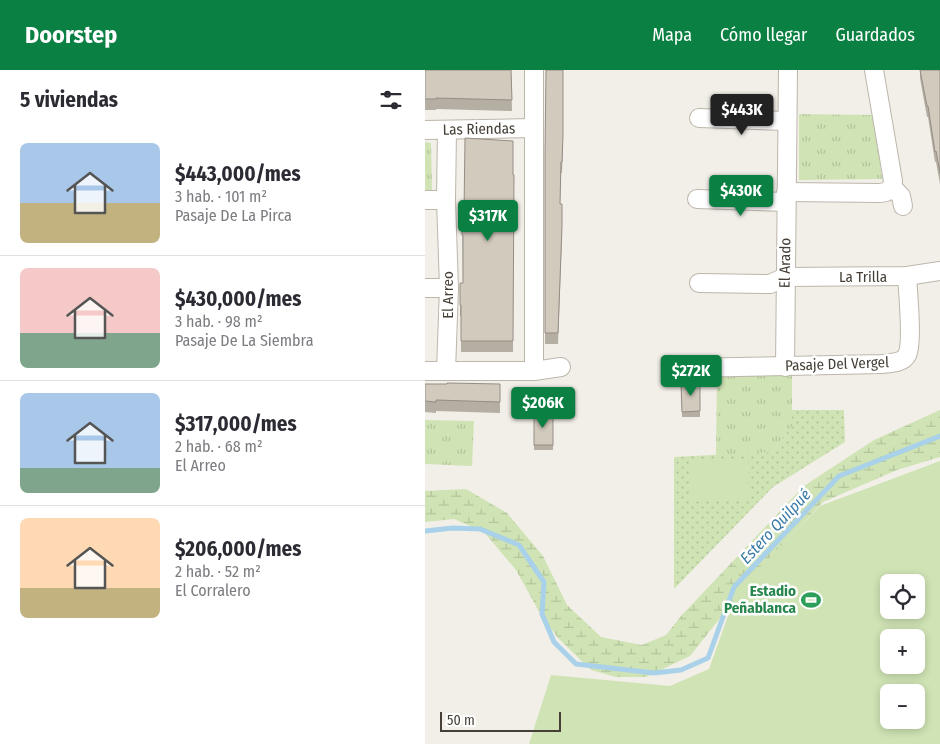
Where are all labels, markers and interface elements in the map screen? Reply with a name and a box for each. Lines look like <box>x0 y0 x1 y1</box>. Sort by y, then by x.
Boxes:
text: Doorstep <box>25 21 117 49</box>
text: Mapa <box>652 24 692 46</box>
text: Cómo llegar <box>720 24 807 46</box>
text: Guardados <box>835 24 915 46</box>
icon: filters <box>377 86 405 114</box>
text: 5 viviendas <box>20 87 118 113</box>
pin: $443K <box>707 93 777 136</box>
text: $443K <box>721 100 763 119</box>
street label: Las Riendas <box>443 119 515 139</box>
text: $443,000/mes <box>175 161 301 187</box>
icon: home <box>60 163 120 223</box>
pin: $430K <box>706 174 776 217</box>
text: $430K <box>720 181 762 200</box>
text: 3 hab. · 101 m² <box>175 187 267 206</box>
pin: $317K <box>453 200 523 242</box>
text: Pasaje De La Pirca <box>175 206 292 225</box>
text: $317K <box>469 206 507 225</box>
street label: El Arado <box>776 238 794 288</box>
street label: La Trilla <box>839 268 887 286</box>
street label: El Arreo <box>439 271 457 319</box>
text: $430,000/mes <box>175 286 301 312</box>
icon: home <box>60 288 120 348</box>
text: 3 hab. · 98 m² <box>175 312 262 331</box>
text: Pasaje De La Siembra <box>175 331 314 350</box>
street label: Pasaje Del Vergel <box>785 353 889 375</box>
pin: $272K <box>656 354 726 397</box>
text: $272K <box>672 361 710 380</box>
pin: $206K <box>508 386 578 429</box>
text: $206K <box>522 393 564 412</box>
text: $317,000/mes <box>175 411 297 437</box>
icon: home <box>60 413 120 473</box>
text: 2 hab. · 68 m² <box>175 437 262 456</box>
text: El Arreo <box>175 456 226 475</box>
water label: Estero Quilpué <box>736 485 815 567</box>
text: $206,000/mes <box>175 536 301 562</box>
icon: home <box>60 538 120 598</box>
text: 2 hab. · 52 m² <box>175 562 261 581</box>
map controls <box>880 574 925 729</box>
button: locate <box>880 574 925 619</box>
text: El Corralero <box>175 581 251 600</box>
place label: Estadio Peñablanca <box>724 582 797 617</box>
sports icon: Estadio Peñablanca <box>800 589 822 611</box>
button: + <box>880 629 925 674</box>
button: − <box>880 684 925 729</box>
scale bar <box>440 709 561 732</box>
text: 50 m <box>447 712 475 729</box>

